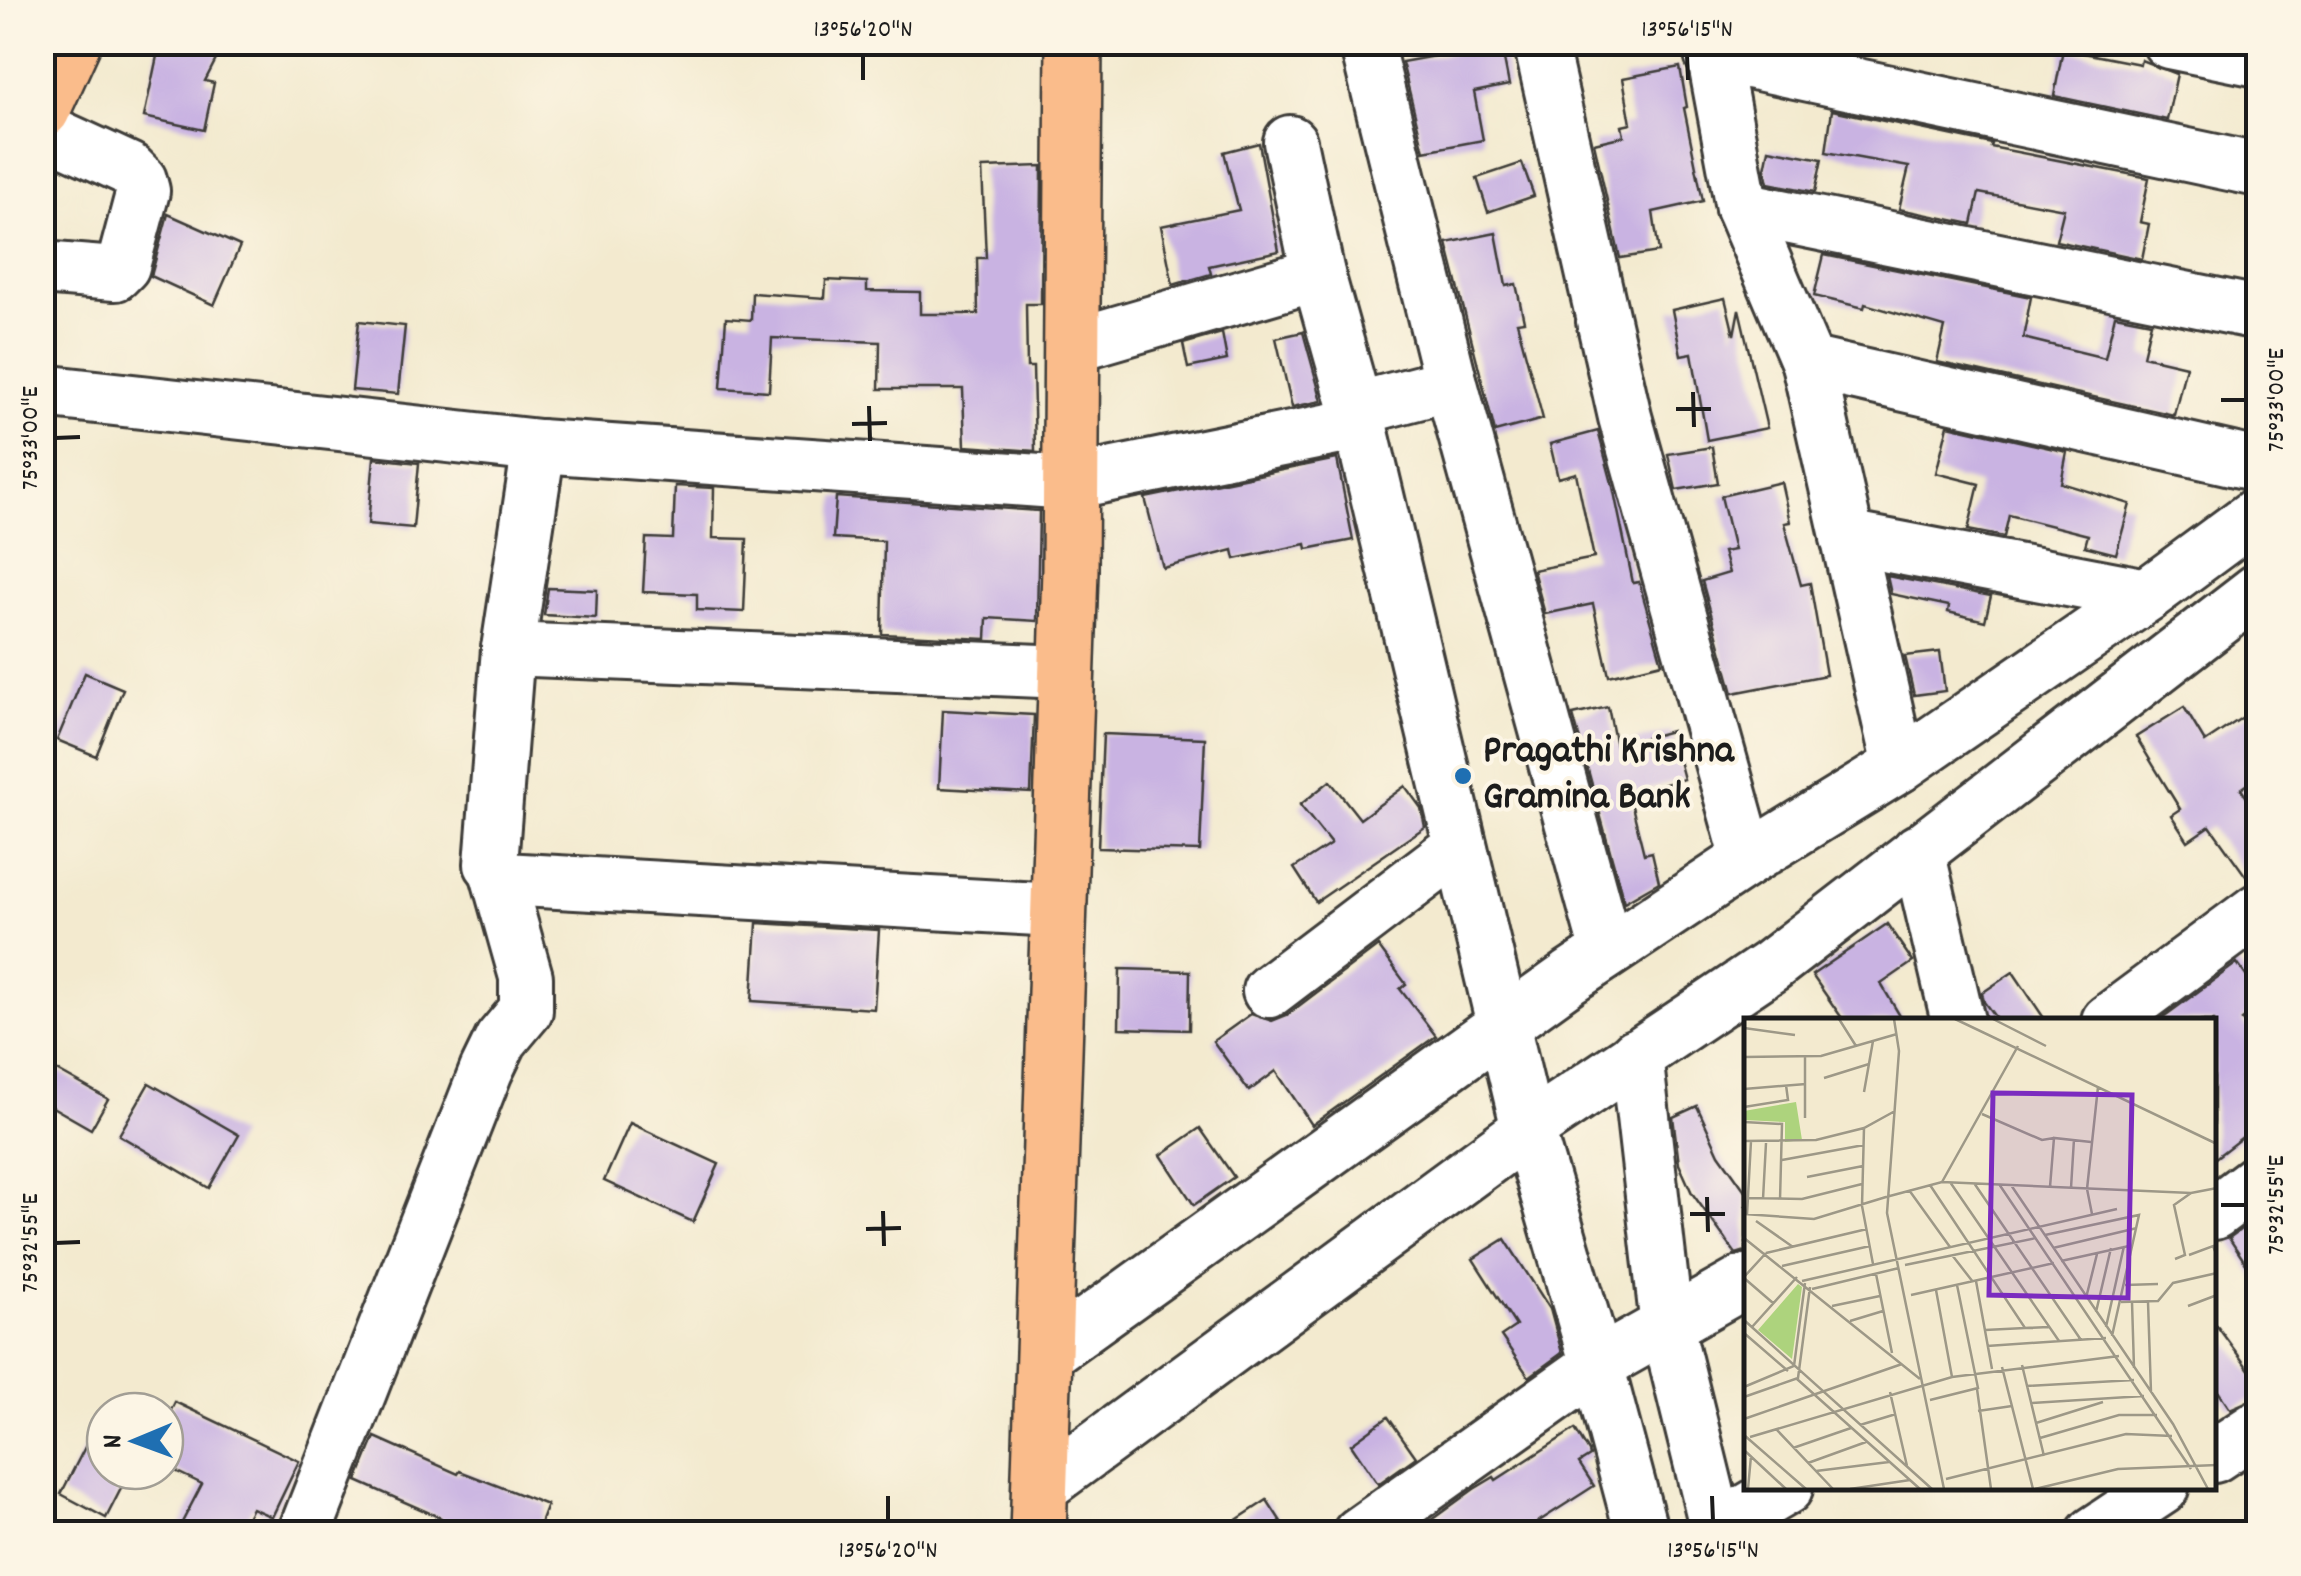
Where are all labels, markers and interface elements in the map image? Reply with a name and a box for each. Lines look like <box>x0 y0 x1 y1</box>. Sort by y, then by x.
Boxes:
text: 13°56'20"N <box>813 13 913 49</box>
text: 13°56'15"N <box>1641 13 1733 49</box>
text: 75°33'00"E <box>2260 347 2296 452</box>
text: 75°33'00"E <box>14 385 50 490</box>
place label: Pragathi Krishna Gramina Bank <box>1483 725 1735 828</box>
marker: Pragathi Krishna Gramina Bank <box>1452 765 1474 787</box>
inset map <box>1744 1018 2216 1491</box>
text: 75°32'55"E <box>2260 1155 2296 1255</box>
text: 75°32'55"E <box>14 1193 50 1293</box>
north arrow <box>85 1391 185 1491</box>
text: N <box>95 1434 135 1449</box>
text: 13°56'20"N <box>838 1534 938 1570</box>
text: 13°56'15"N <box>1667 1534 1759 1570</box>

